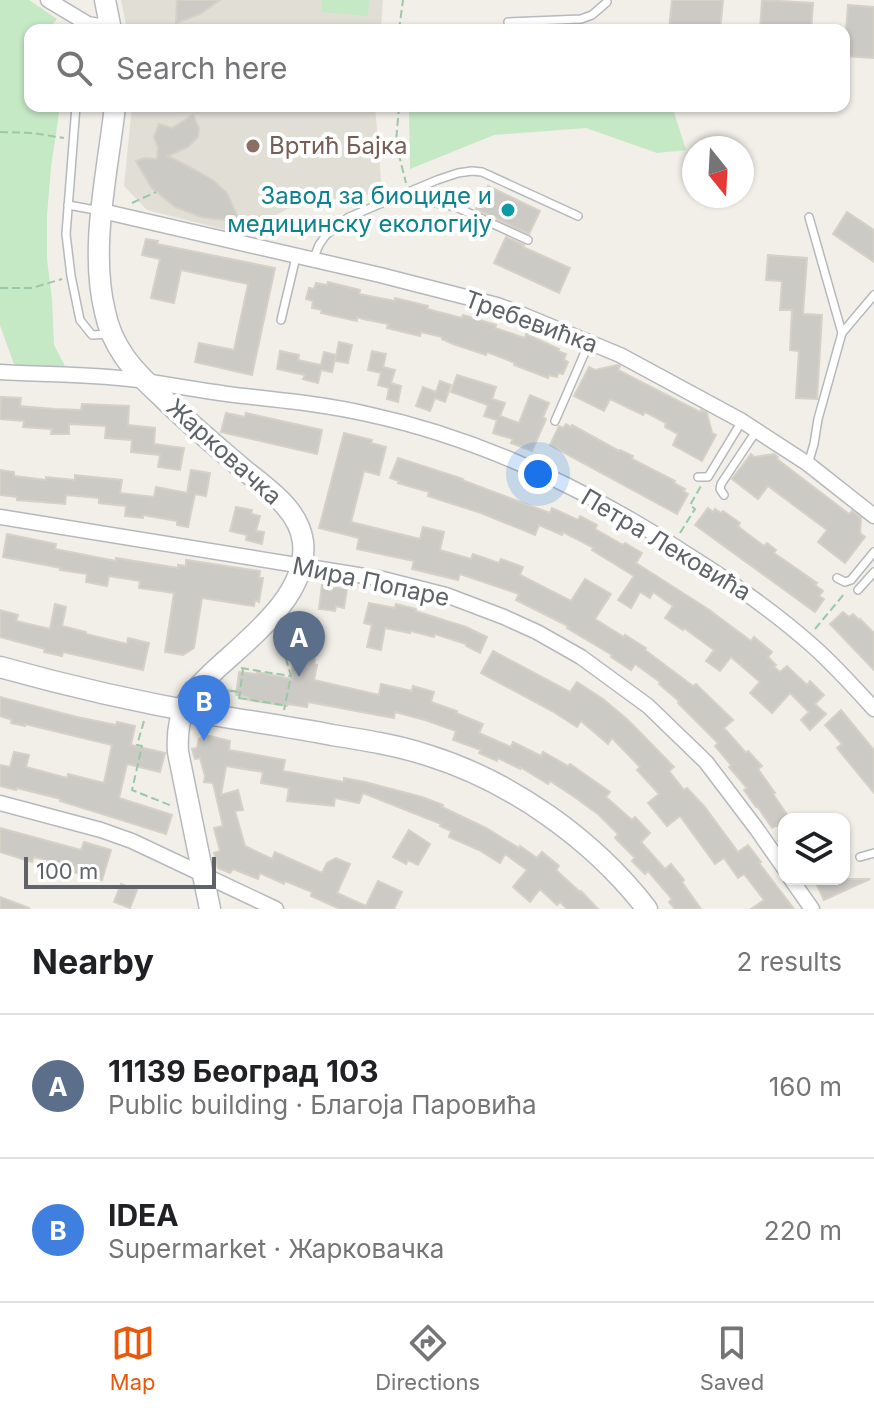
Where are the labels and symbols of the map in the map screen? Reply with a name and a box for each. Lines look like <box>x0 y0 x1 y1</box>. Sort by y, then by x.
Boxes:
place label: Вртић Бајка <box>269 131 407 160</box>
north arrow <box>682 136 754 208</box>
marker: Вртић Бајка <box>244 137 262 155</box>
place label: Завод за биоциде и медицинску екологију <box>227 181 492 238</box>
marker: Завод за биоциде и медицинску екологију <box>499 201 517 219</box>
street label: Требевићка <box>461 284 602 359</box>
street label: Жарковачка <box>161 393 288 511</box>
your location <box>518 454 558 494</box>
street label: Петра Лековића <box>576 483 756 607</box>
street label: Мира Попаре <box>290 551 452 612</box>
pin: A <box>273 611 325 677</box>
pin: B <box>178 675 230 741</box>
scale bar <box>24 853 216 889</box>

